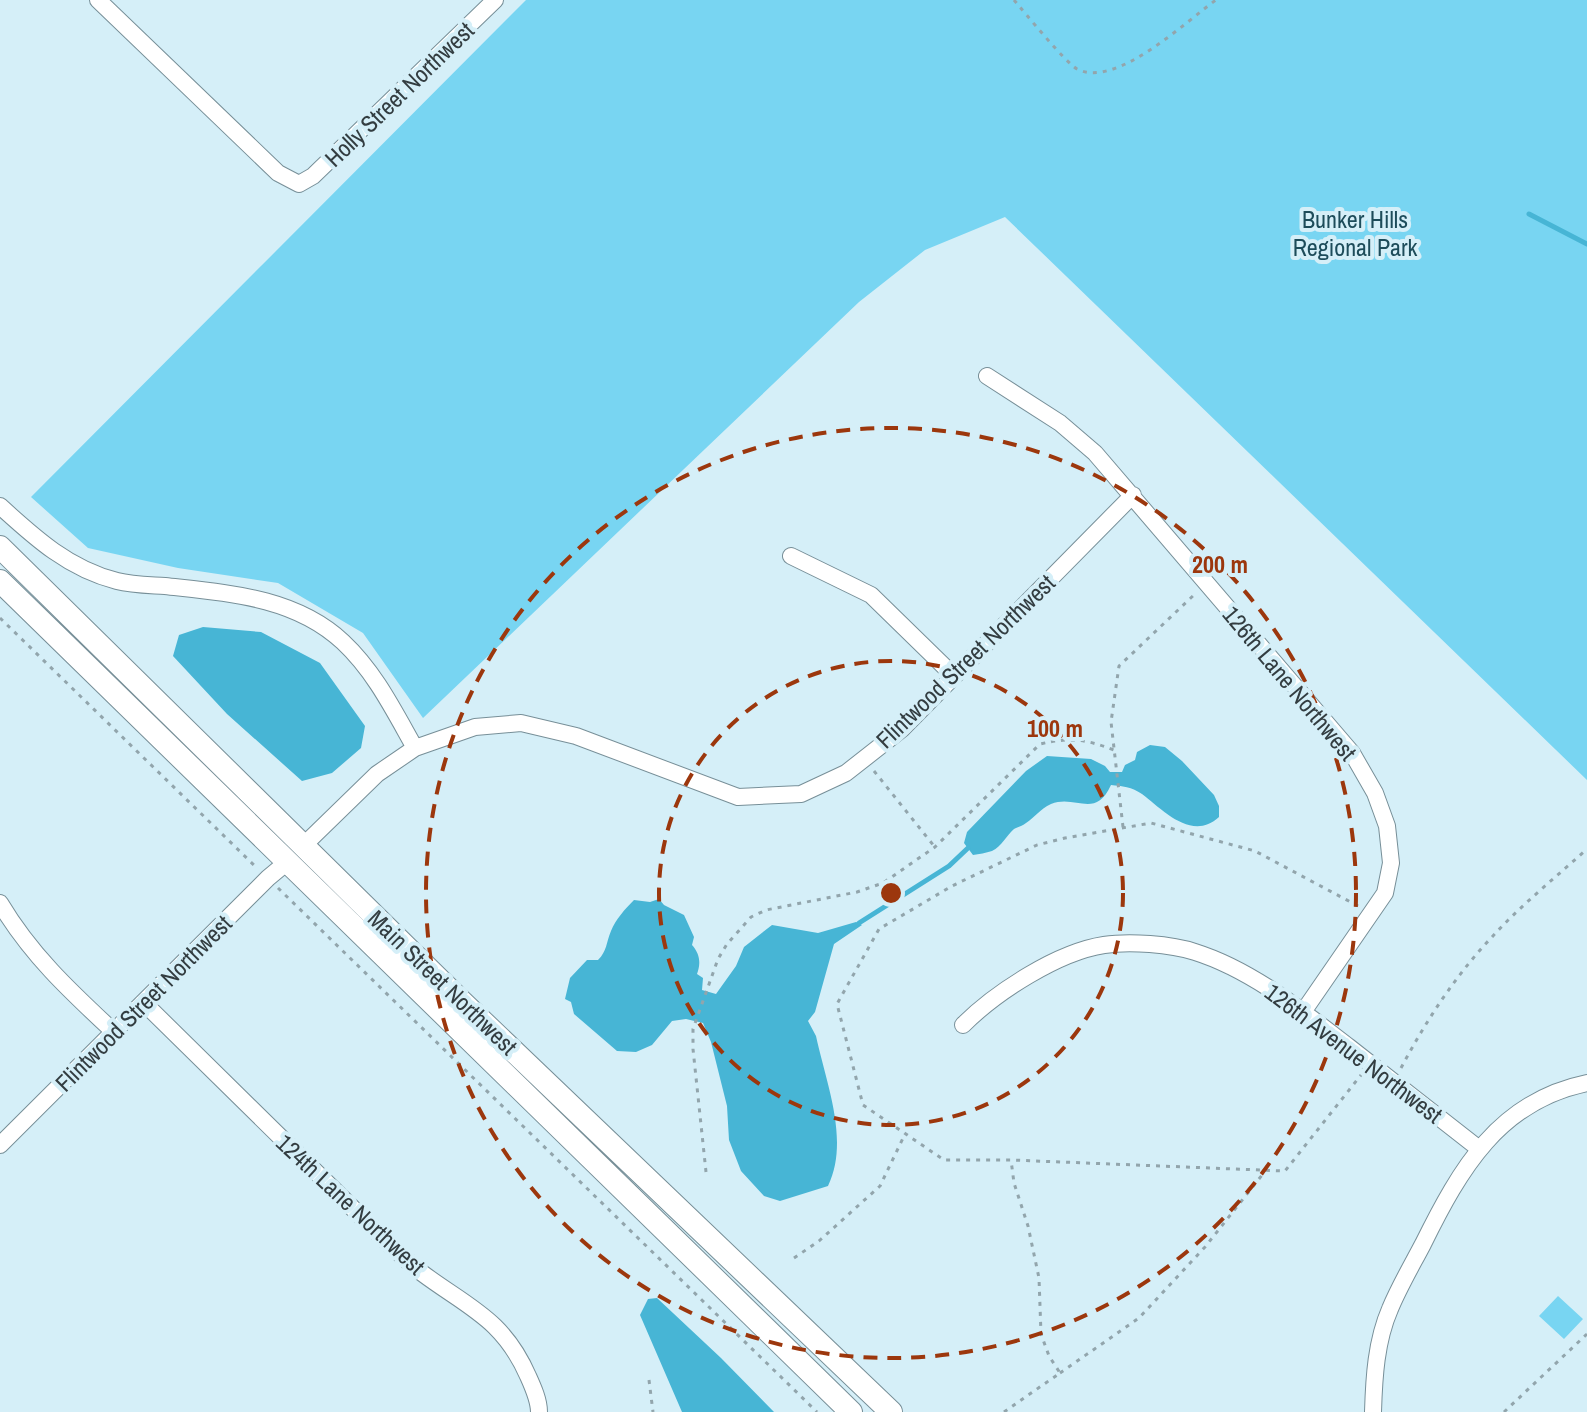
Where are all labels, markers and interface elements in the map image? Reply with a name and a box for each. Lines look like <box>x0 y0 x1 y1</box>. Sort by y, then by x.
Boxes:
street label: Holly Street Northwest <box>317 14 481 174</box>
park label: Bunker Hills Regional Park <box>1293 203 1418 263</box>
text: 200 m <box>1192 548 1248 580</box>
street label: Flintwood Street Northwest <box>869 567 1062 755</box>
street label: 126th Lane Northwest <box>1216 599 1364 767</box>
text: 100 m <box>1027 712 1083 744</box>
centre of rings <box>877 879 905 907</box>
street label: Main Street Northwest <box>361 902 525 1062</box>
street label: Flintwood Street Northwest <box>48 907 239 1098</box>
street label: 126th Avenue Northwest <box>1259 976 1450 1131</box>
street label: 124th Lane Northwest <box>270 1127 433 1282</box>

